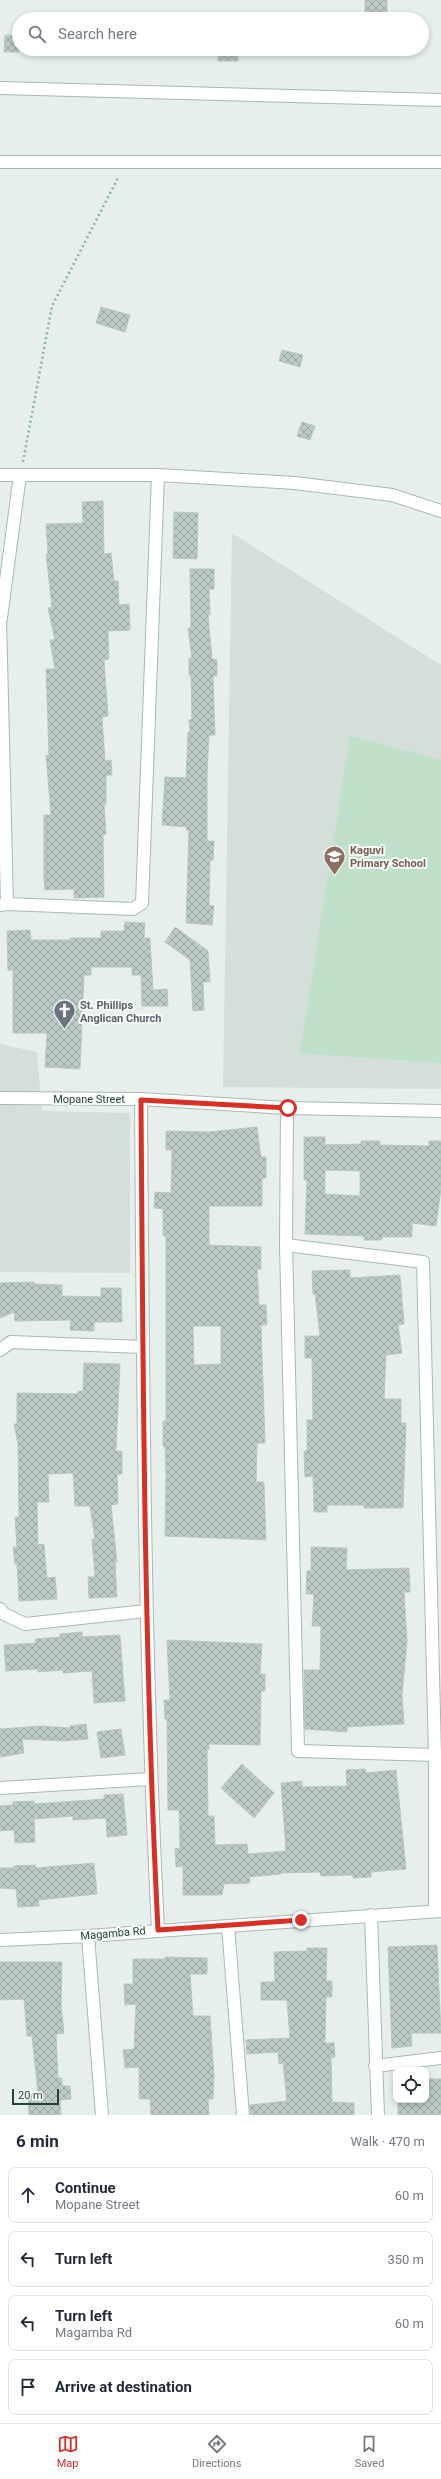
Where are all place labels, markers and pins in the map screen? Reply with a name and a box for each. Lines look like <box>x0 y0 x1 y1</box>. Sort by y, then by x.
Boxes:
school or university icon: Kaguvi Primary School <box>321 843 347 876</box>
place label: Kaguvi Primary School <box>350 844 426 870</box>
church icon: St. Phillips Anglican Church <box>51 998 77 1031</box>
place label: St. Phillips Anglican Church <box>80 999 161 1025</box>

